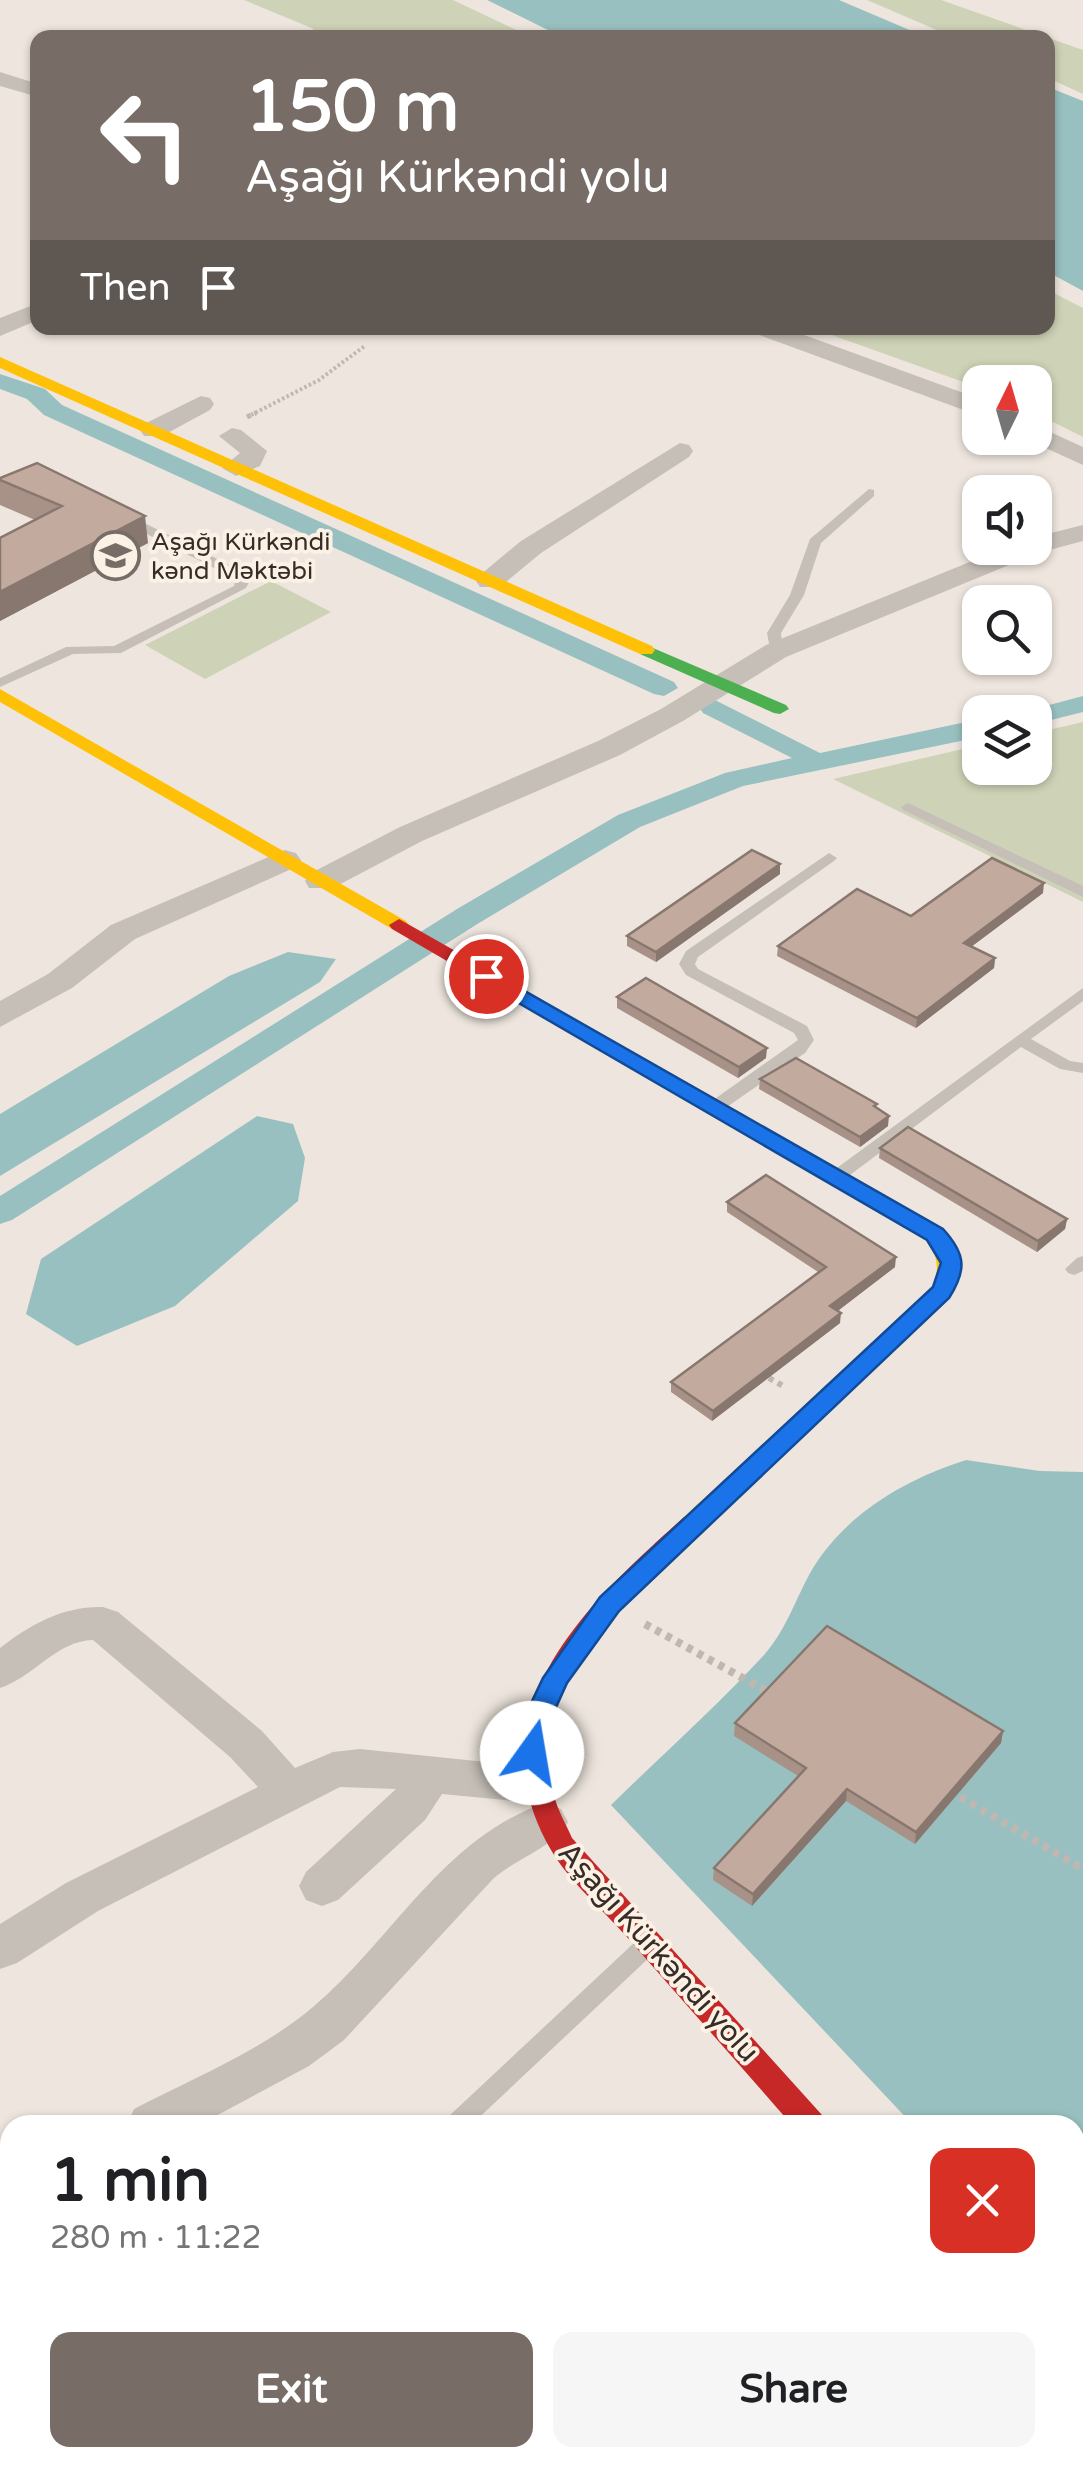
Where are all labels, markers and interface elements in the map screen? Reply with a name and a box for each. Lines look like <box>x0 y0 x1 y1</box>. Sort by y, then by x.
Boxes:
text: 150 m <box>245 66 459 150</box>
icon: left <box>80 70 210 200</box>
text: Aşağı Kürkəndi yolu <box>245 151 670 205</box>
icon: arrive <box>191 260 246 315</box>
text: Then <box>80 265 171 311</box>
north arrow <box>962 365 1052 455</box>
map controls <box>962 365 1052 785</box>
button: sound <box>962 475 1052 565</box>
place label: Aşağı Kürkəndi kənd Məktəbi <box>151 527 331 586</box>
school or university icon: Aşağı Kürkəndi kənd Məktəbi <box>90 529 142 581</box>
button: search <box>962 585 1052 675</box>
button: layers <box>962 695 1052 785</box>
pin <box>444 934 529 1019</box>
icon: arrive <box>459 949 514 1004</box>
position arrow <box>480 1701 584 1805</box>
street label: Aşağı Kürkəndi yolu <box>550 1835 767 2070</box>
text: 1 min <box>50 2145 210 2217</box>
button: close <box>930 2148 1035 2253</box>
text: 280 m · 11:22 <box>50 2219 262 2257</box>
button: Exit <box>50 2332 533 2447</box>
button: Share <box>553 2332 1035 2447</box>

